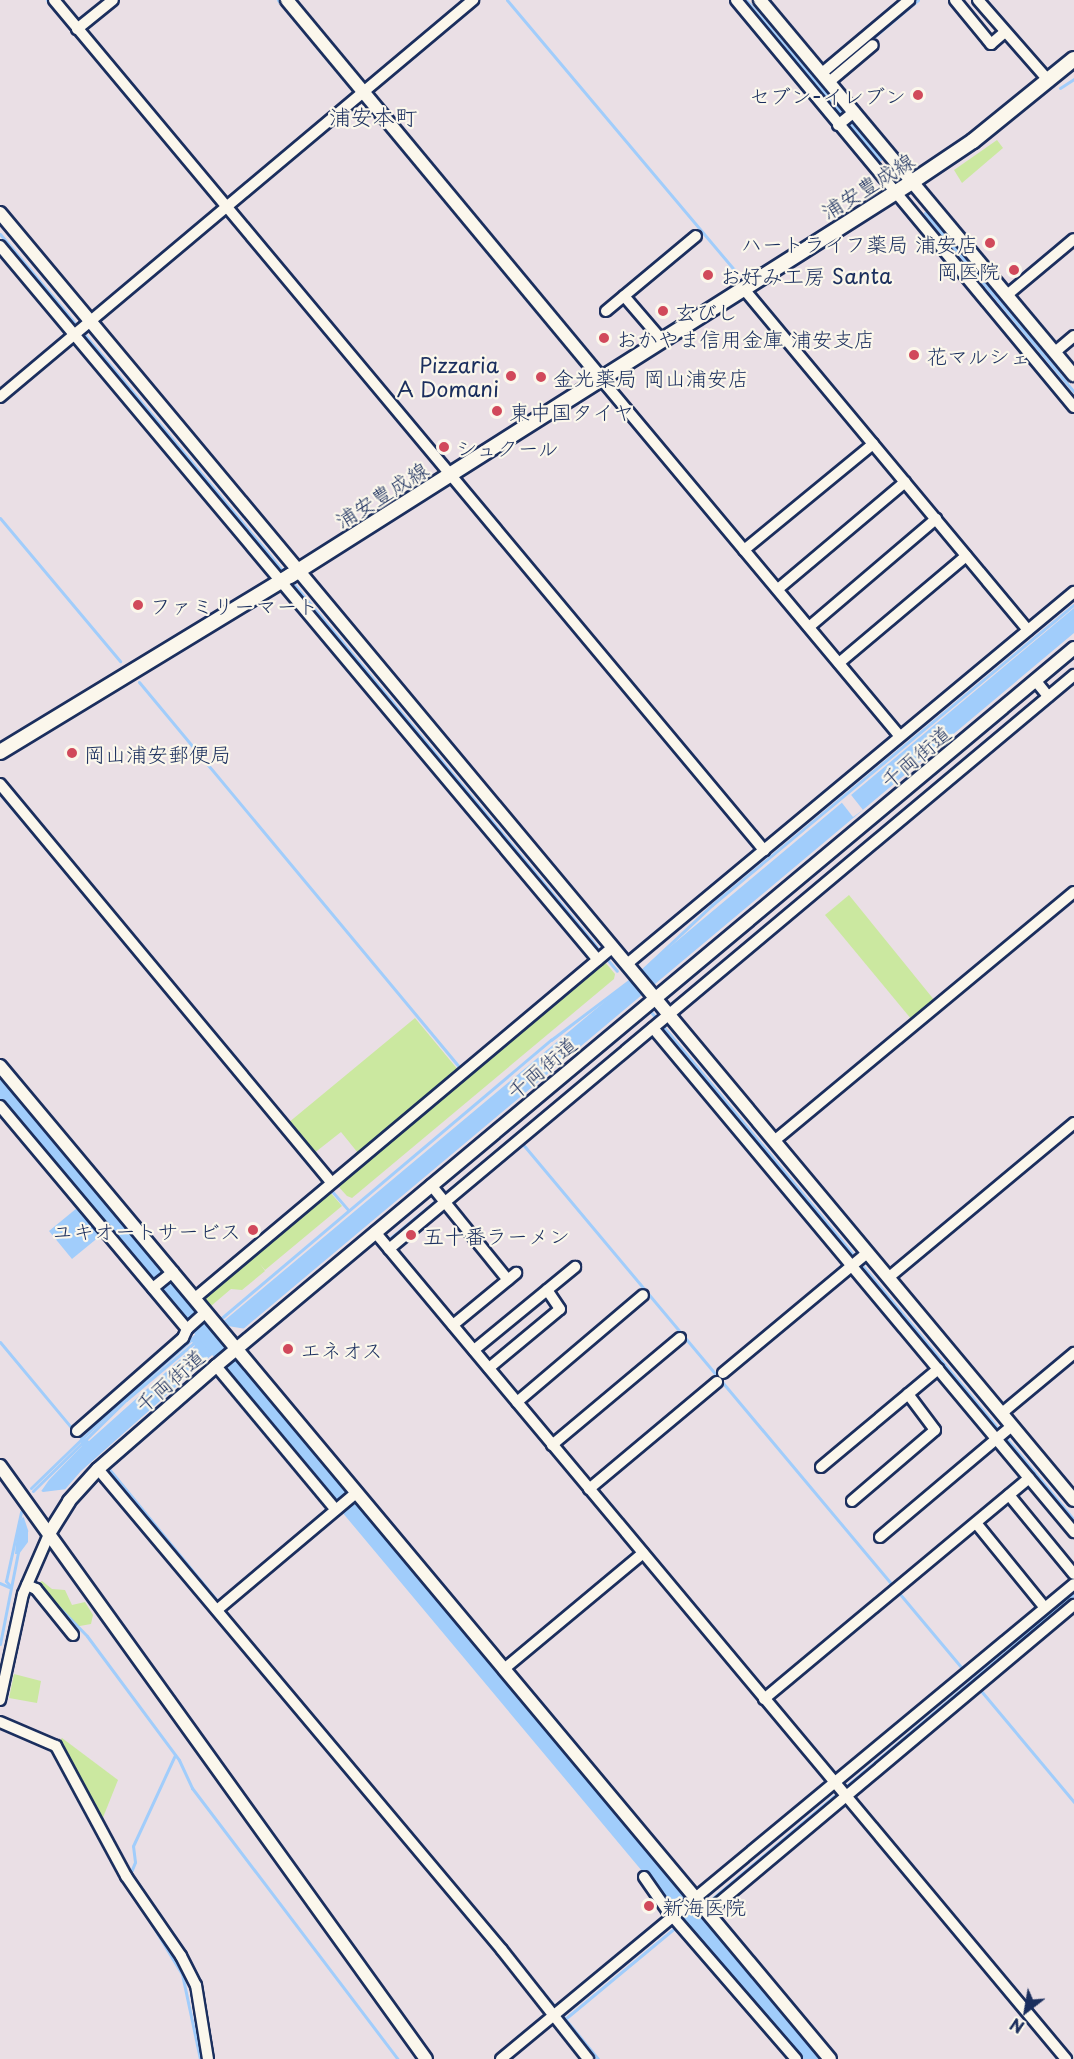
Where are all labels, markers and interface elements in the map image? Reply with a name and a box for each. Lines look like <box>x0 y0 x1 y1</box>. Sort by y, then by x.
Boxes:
place label: セブン-イレブン <box>749 82 906 108</box>
marker: セブン-イレブン <box>911 88 925 102</box>
district label: 浦安本町 <box>329 103 417 129</box>
street label: 浦安豊成線 <box>816 146 918 224</box>
place label: ハートライフ薬局 浦安店 <box>740 230 978 256</box>
marker: ハートライフ薬局 浦安店 <box>983 236 997 250</box>
place label: 岡医院 <box>937 257 1000 283</box>
marker: 岡医院 <box>1005 261 1023 279</box>
place label: お好み工房 Santa <box>720 262 892 288</box>
marker: お好み工房 Santa <box>701 268 715 282</box>
place label: 玄びし <box>675 298 738 324</box>
marker: 玄びし <box>656 304 670 318</box>
place label: おかやま信用金庫 浦安支店 <box>616 325 875 351</box>
marker: おかやま信用金庫 浦安支店 <box>597 331 611 345</box>
place label: 花マルシェ <box>926 342 1031 368</box>
marker: 花マルシェ <box>907 348 921 362</box>
place label: Pizzaria A Domani <box>397 351 499 401</box>
place label: 金光薬局 岡山浦安店 <box>553 364 749 390</box>
marker: Pizzaria A Domani <box>504 369 518 383</box>
marker: 金光薬局 岡山浦安店 <box>534 370 548 384</box>
place label: 東中国タイヤ <box>509 398 635 424</box>
marker: 東中国タイヤ <box>490 404 504 418</box>
place label: シュクール <box>456 434 561 460</box>
marker: シュクール <box>437 440 451 454</box>
street label: 浦安豊成線 <box>330 455 432 533</box>
place label: ファミリーマート <box>150 592 318 618</box>
marker: ファミリーマート <box>131 598 145 612</box>
street label: 千両街道 <box>875 719 955 793</box>
place label: 岡山浦安郵便局 <box>84 740 231 766</box>
marker: 岡山浦安郵便局 <box>65 746 79 760</box>
street label: 千両街道 <box>501 1030 581 1104</box>
place label: ユキオートサービス <box>52 1217 241 1243</box>
place label: 五十番ラーメン <box>423 1222 570 1248</box>
marker: ユキオートサービス <box>246 1223 260 1237</box>
marker: 五十番ラーメン <box>404 1228 418 1242</box>
place label: エネオス <box>300 1336 384 1362</box>
marker: エネオス <box>281 1342 295 1356</box>
street label: 千両街道 <box>129 1343 209 1417</box>
place label: 新海医院 <box>662 1893 746 1919</box>
marker: 新海医院 <box>640 1897 658 1915</box>
north arrow <box>996 1981 1056 2041</box>
text: N <box>1005 2013 1028 2040</box>

